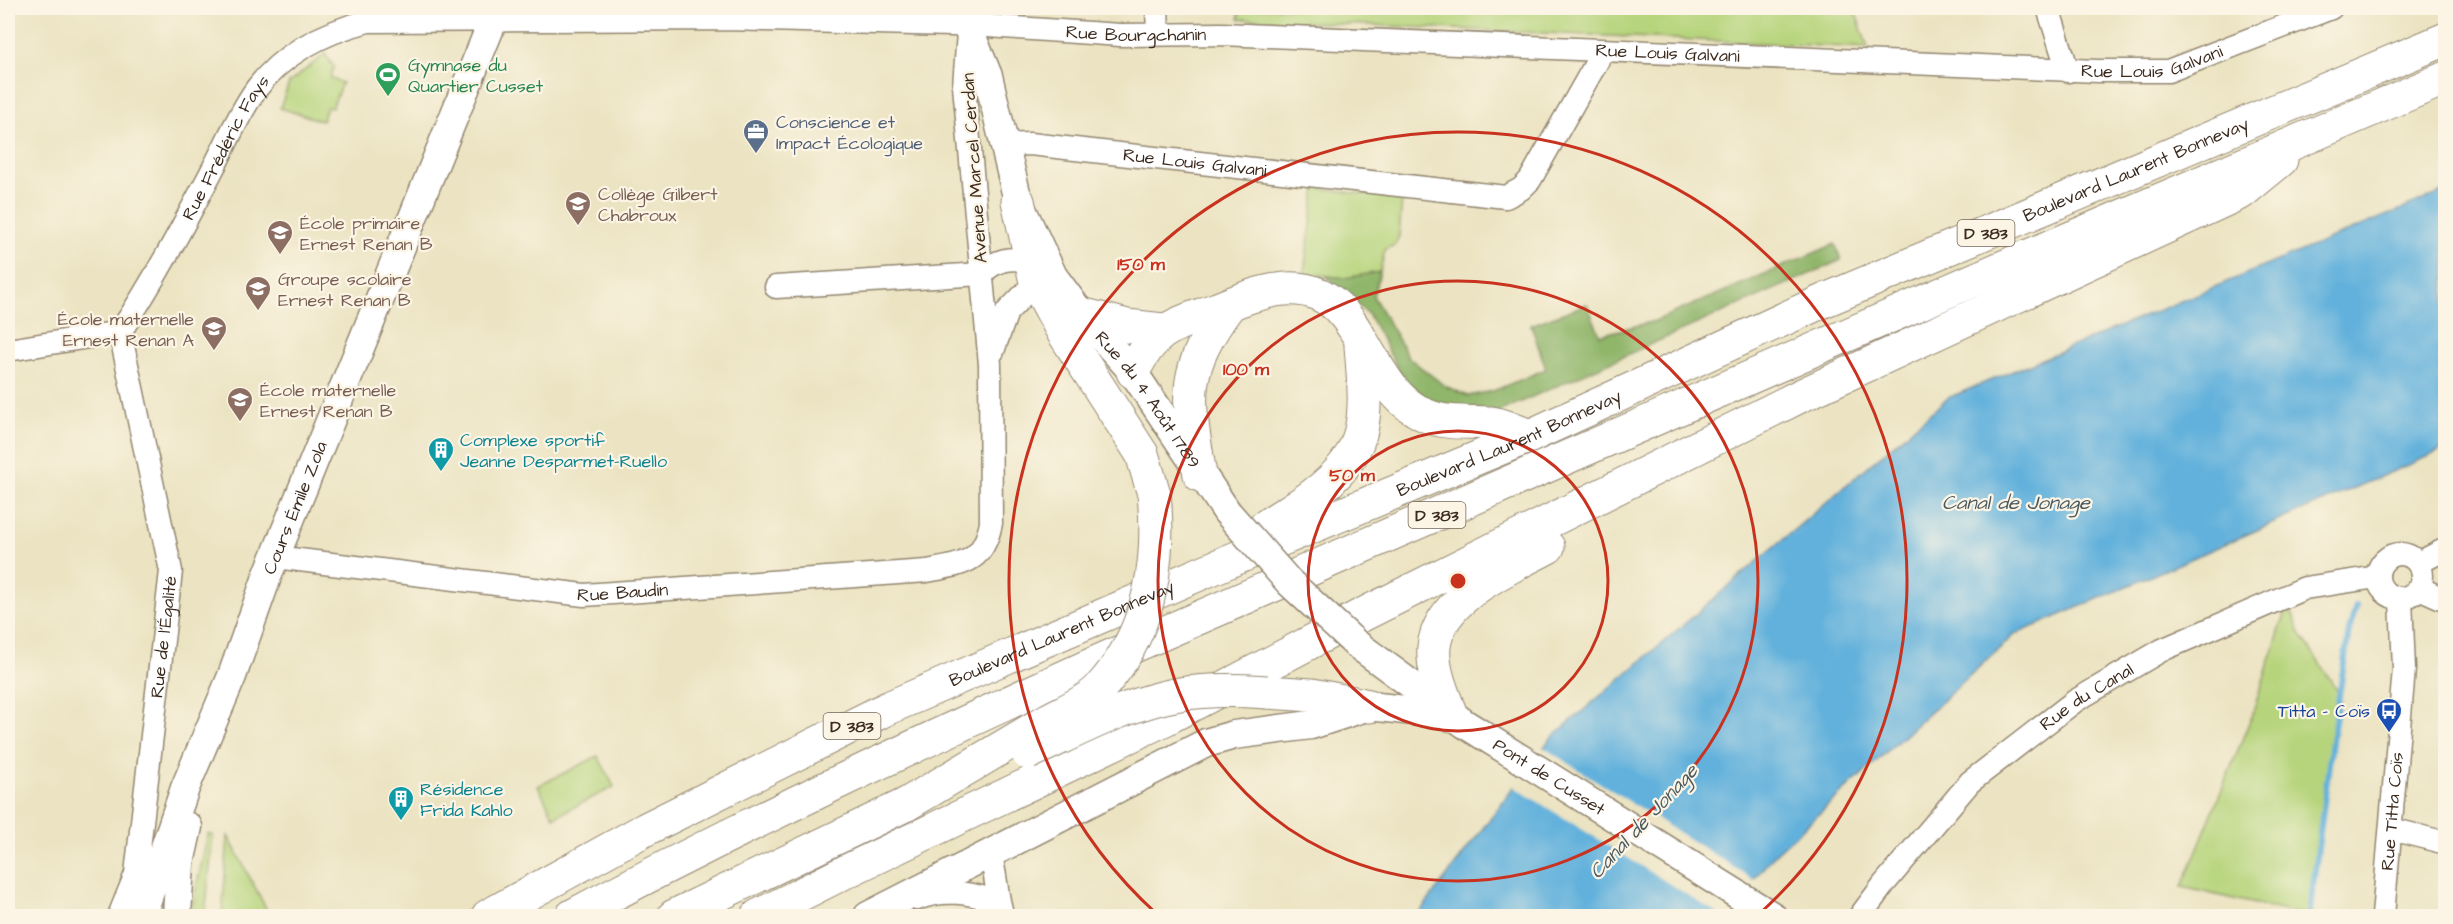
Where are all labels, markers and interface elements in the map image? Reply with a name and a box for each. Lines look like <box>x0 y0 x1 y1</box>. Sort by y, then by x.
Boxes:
street label: Rue Bourgchanin <box>1065 19 1206 49</box>
street label: Rue Louis Galvani <box>1595 38 1741 69</box>
street label: Rue Louis Galvani <box>2081 39 2227 84</box>
place label: Gymnase du Quartier Cusset <box>408 53 544 99</box>
sports icon: Gymnase du Quartier Cusset <box>373 60 403 98</box>
street label: Rue Frédéric Fays <box>176 70 275 225</box>
street label: Avenue Marcel Cerdan <box>955 72 994 264</box>
place label: Conscience et Impact Écologique <box>776 110 923 157</box>
street label: Boulevard Laurent Bonnevay <box>2019 111 2253 229</box>
office icon: Conscience et Impact Écologique <box>741 117 771 155</box>
street label: Rue Louis Galvani <box>1122 142 1268 183</box>
place label: Collège Gilbert Chabroux <box>598 182 718 228</box>
school or university icon: Collège Gilbert Chabroux <box>563 189 593 227</box>
place label: École primaire Ernest Renan B <box>300 211 433 257</box>
school or university icon: École primaire Ernest Renan B <box>265 218 295 256</box>
road number: D 383 <box>1958 220 2014 246</box>
text: 150 m <box>1117 252 1166 277</box>
place label: Groupe scolaire Ernest Renan B <box>278 267 412 313</box>
school or university icon: Groupe scolaire Ernest Renan B <box>243 274 273 312</box>
place label: École maternelle Ernest Renan A <box>58 307 194 353</box>
school or university icon: École maternelle Ernest Renan A <box>199 314 229 352</box>
street label: Rue du 4 Août 1789 <box>1089 326 1206 473</box>
text: 100 m <box>1223 357 1270 382</box>
place label: École maternelle Ernest Renan B <box>260 378 396 424</box>
street label: Boulevard Laurent Bonnevay <box>1393 384 1626 503</box>
school or university icon: École maternelle Ernest Renan B <box>225 385 255 423</box>
place label: Complexe sportif Jeanne Desparmet-Ruello <box>460 428 667 474</box>
building icon: Complexe sportif Jeanne Desparmet-Ruello <box>426 435 456 473</box>
street label: Cours Émile Zola <box>257 437 334 578</box>
text: 50 m <box>1329 463 1376 488</box>
water label: Canal de Jonage <box>1942 489 2091 518</box>
road number: D 383 <box>1408 502 1466 528</box>
centre of rings <box>1448 571 1468 591</box>
street label: Rue de l'Égalité <box>144 574 183 699</box>
street label: Boulevard Laurent Bonnevay <box>945 574 1179 693</box>
street label: Rue Baudin <box>576 577 669 609</box>
street label: Rue du Canal <box>2035 657 2138 737</box>
bus stop icon: Titta - Coïs <box>2374 696 2404 734</box>
place label: Titta - Coïs <box>2278 699 2370 724</box>
road number: D 383 <box>824 713 880 739</box>
street label: Pont de Cusset <box>1488 733 1611 822</box>
street label: Rue Titta Coïs <box>2375 751 2410 872</box>
water label: Canal de Jonage <box>1583 757 1706 886</box>
place label: Résidence Frida Kahlo <box>420 777 513 823</box>
building icon: Résidence Frida Kahlo <box>386 784 416 822</box>

